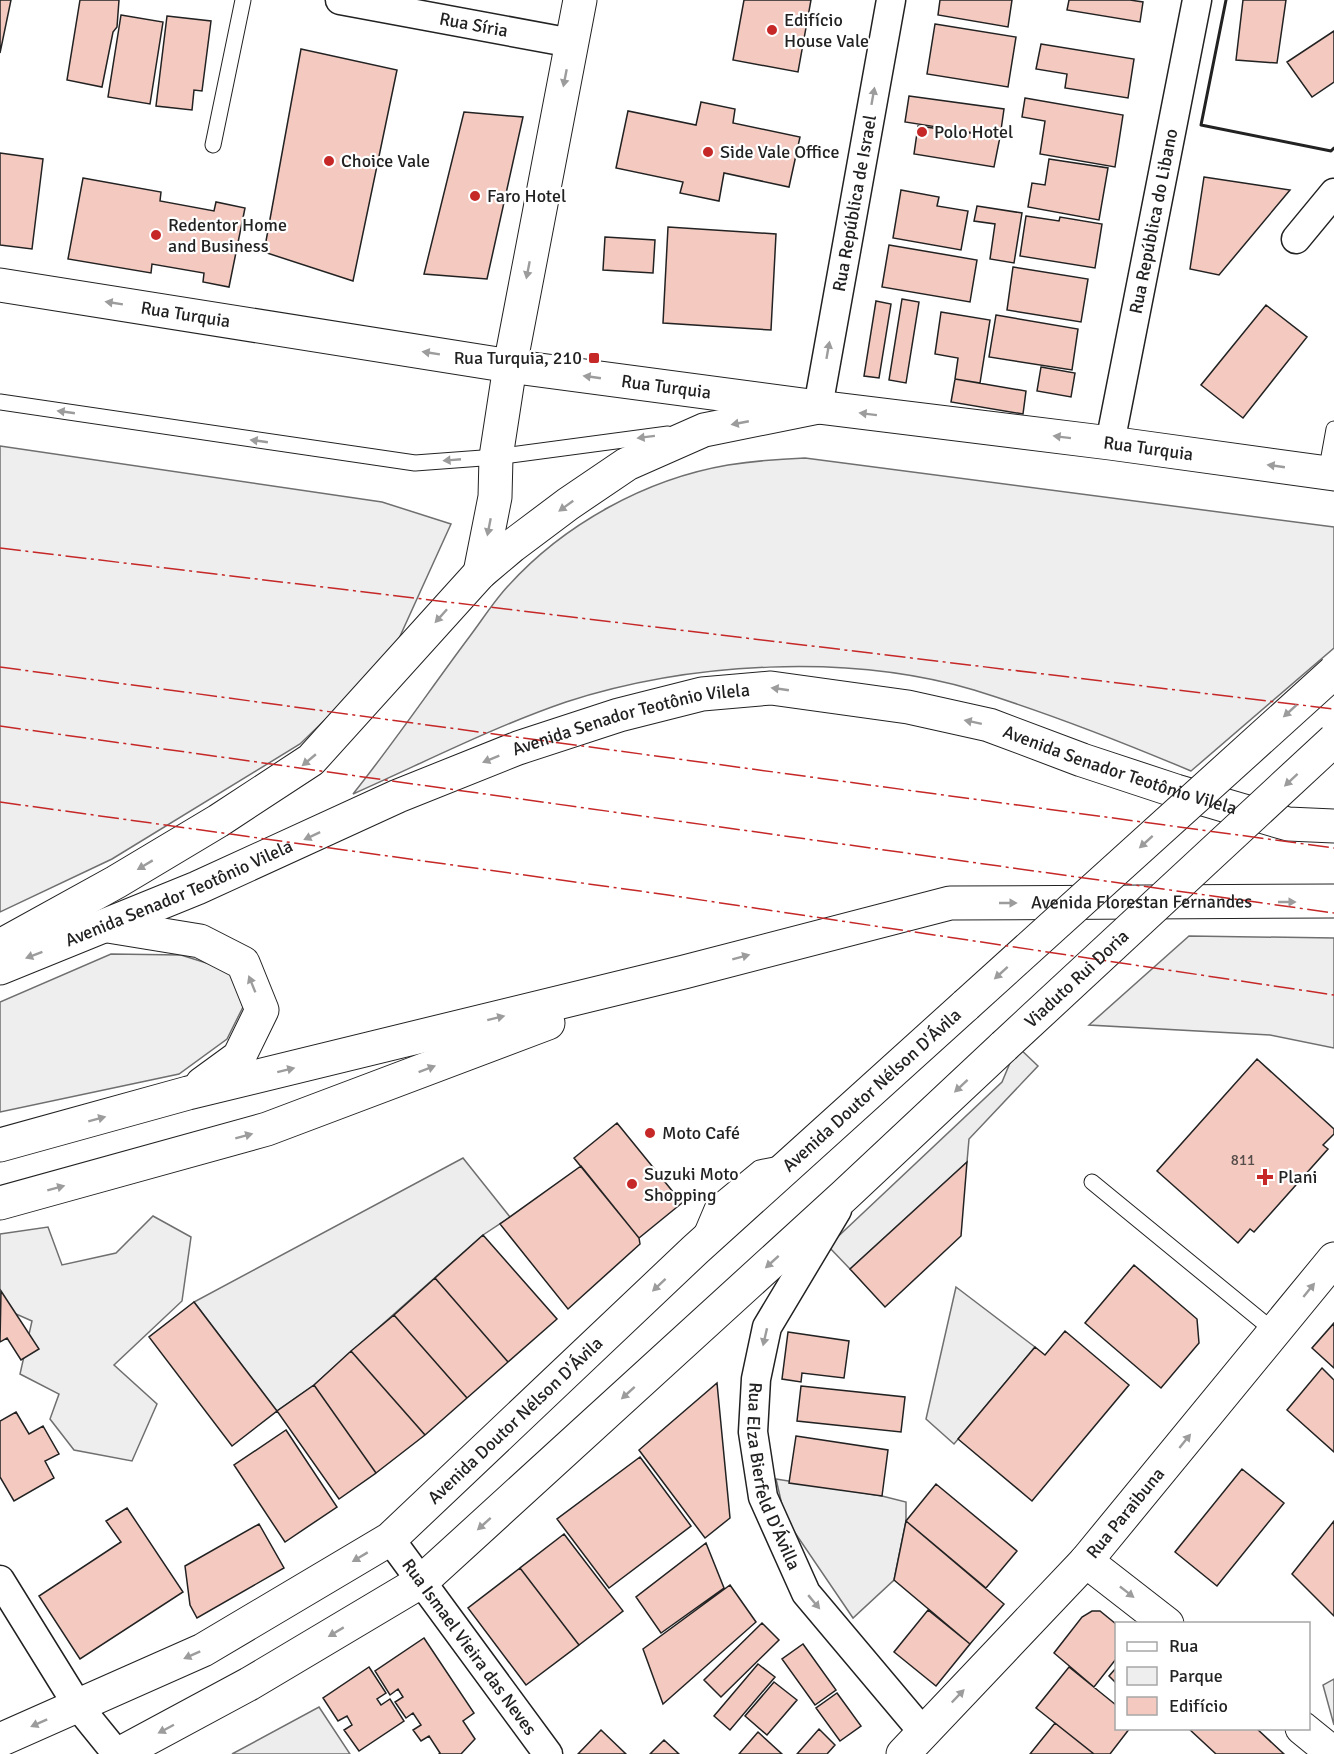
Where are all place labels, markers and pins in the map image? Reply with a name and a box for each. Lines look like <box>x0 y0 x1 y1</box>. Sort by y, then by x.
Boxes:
place label: Edifício House Vale <box>784 9 869 52</box>
marker: Edifício House Vale <box>765 23 779 37</box>
place label: Polo Hotel <box>934 121 1013 143</box>
marker: Polo Hotel <box>915 125 929 139</box>
place label: Side Vale Office <box>720 141 839 163</box>
marker: Side Vale Office <box>701 145 715 159</box>
place label: Choice Vale <box>341 150 430 172</box>
marker: Choice Vale <box>322 154 336 168</box>
place label: Faro Hotel <box>487 185 566 207</box>
marker: Faro Hotel <box>468 189 482 203</box>
place label: Redentor Home and Business <box>168 214 287 257</box>
marker: Redentor Home and Business <box>149 228 163 242</box>
place label: Rua Turquia, 210 <box>454 347 582 369</box>
marker: Rua Turquia, 210 <box>587 351 601 365</box>
place label: Moto Café <box>662 1122 740 1144</box>
marker: Moto Café <box>643 1126 657 1140</box>
place label: Suzuki Moto Shopping <box>644 1163 739 1206</box>
place label: Plani <box>1278 1166 1317 1188</box>
marker: Plani <box>1256 1168 1274 1186</box>
marker: Suzuki Moto Shopping <box>625 1177 639 1191</box>

